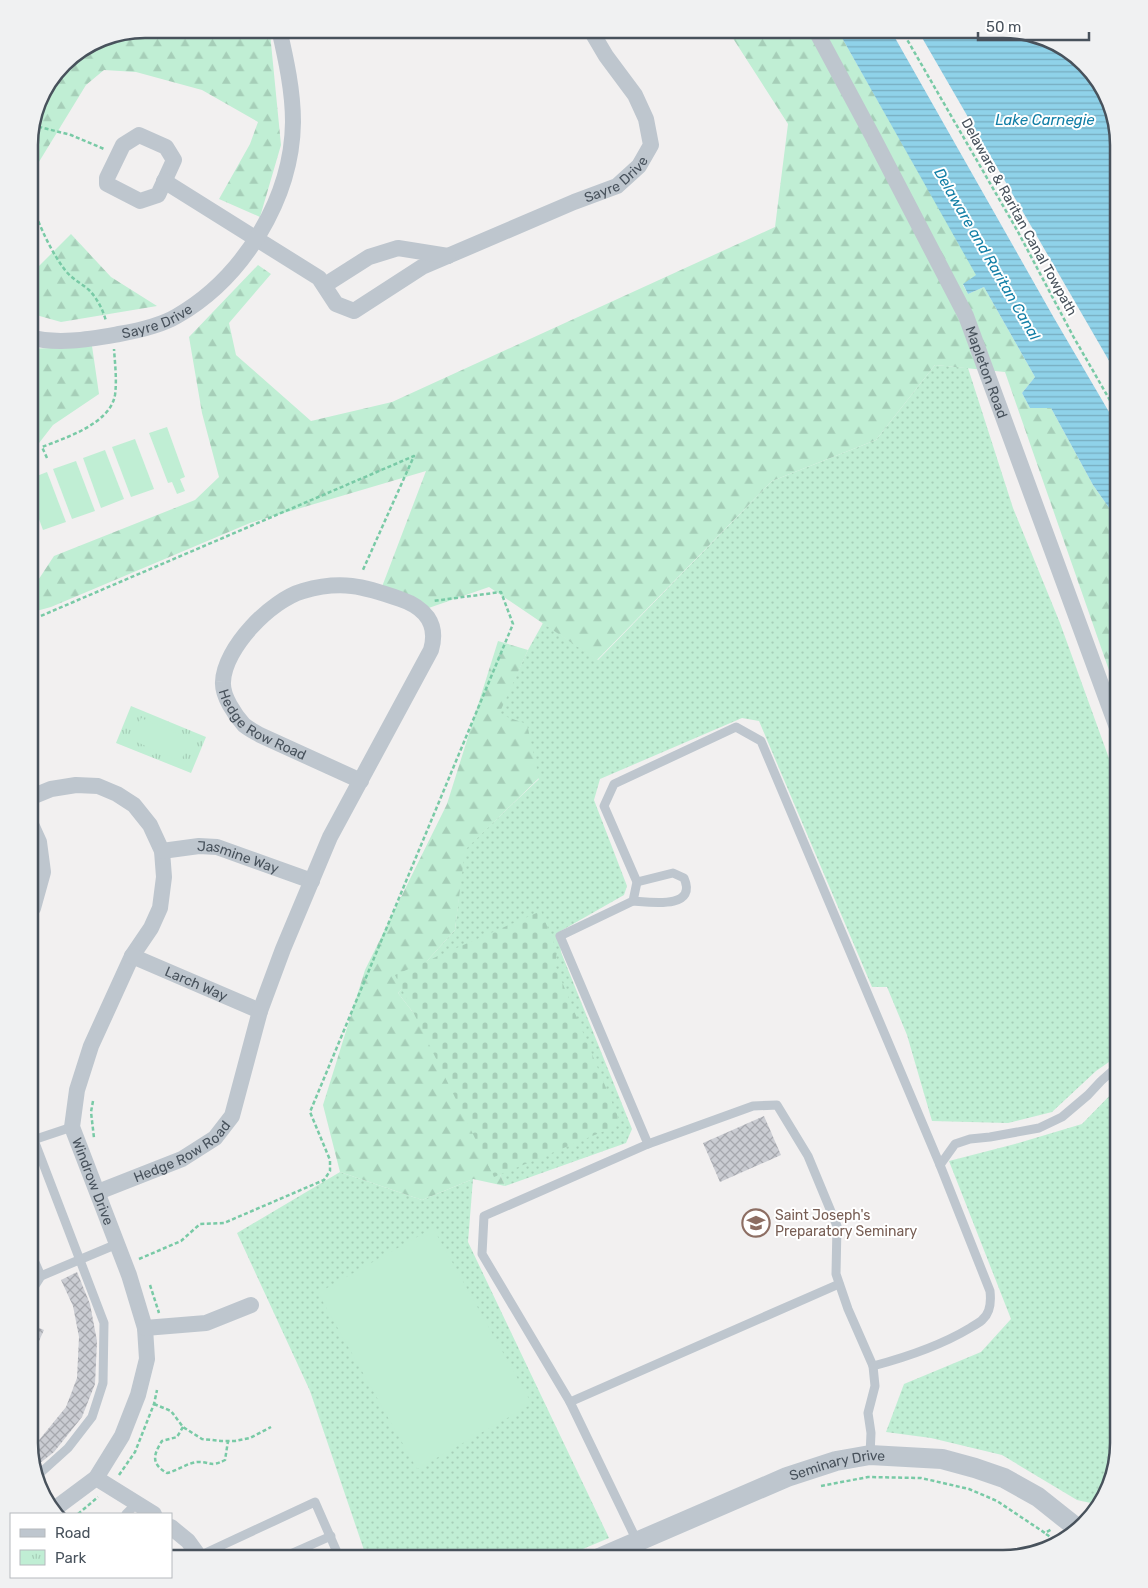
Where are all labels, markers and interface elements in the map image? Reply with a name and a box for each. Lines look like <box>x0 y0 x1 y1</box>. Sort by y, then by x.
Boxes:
scale bar <box>978 10 1089 42</box>
text: 50 m <box>986 18 1021 36</box>
water label: Lake Carnegie <box>995 111 1095 129</box>
street label: Delaware & Raritan Canal Towpath <box>957 115 1081 319</box>
street label: Sayre Drive <box>582 153 651 206</box>
water label: Delaware and Raritan Canal <box>930 165 1044 344</box>
street label: Sayre Drive <box>120 300 196 342</box>
street label: Mapleton Road <box>962 324 1011 421</box>
street label: Hedge Row Road <box>215 687 309 763</box>
street label: Jasmine Way <box>197 837 282 877</box>
street label: Larch Way <box>162 963 230 1005</box>
street label: Hedge Row Road <box>131 1117 234 1186</box>
street label: Windrow Drive <box>68 1135 118 1228</box>
place label: Saint Joseph's Preparatory Seminary <box>775 1207 917 1240</box>
school or university icon: Saint Joseph's Preparatory Seminary <box>741 1208 771 1238</box>
street label: Seminary Drive <box>787 1447 886 1484</box>
legend <box>10 1513 172 1578</box>
text: Road <box>55 1524 91 1542</box>
text: Park <box>55 1549 86 1567</box>

